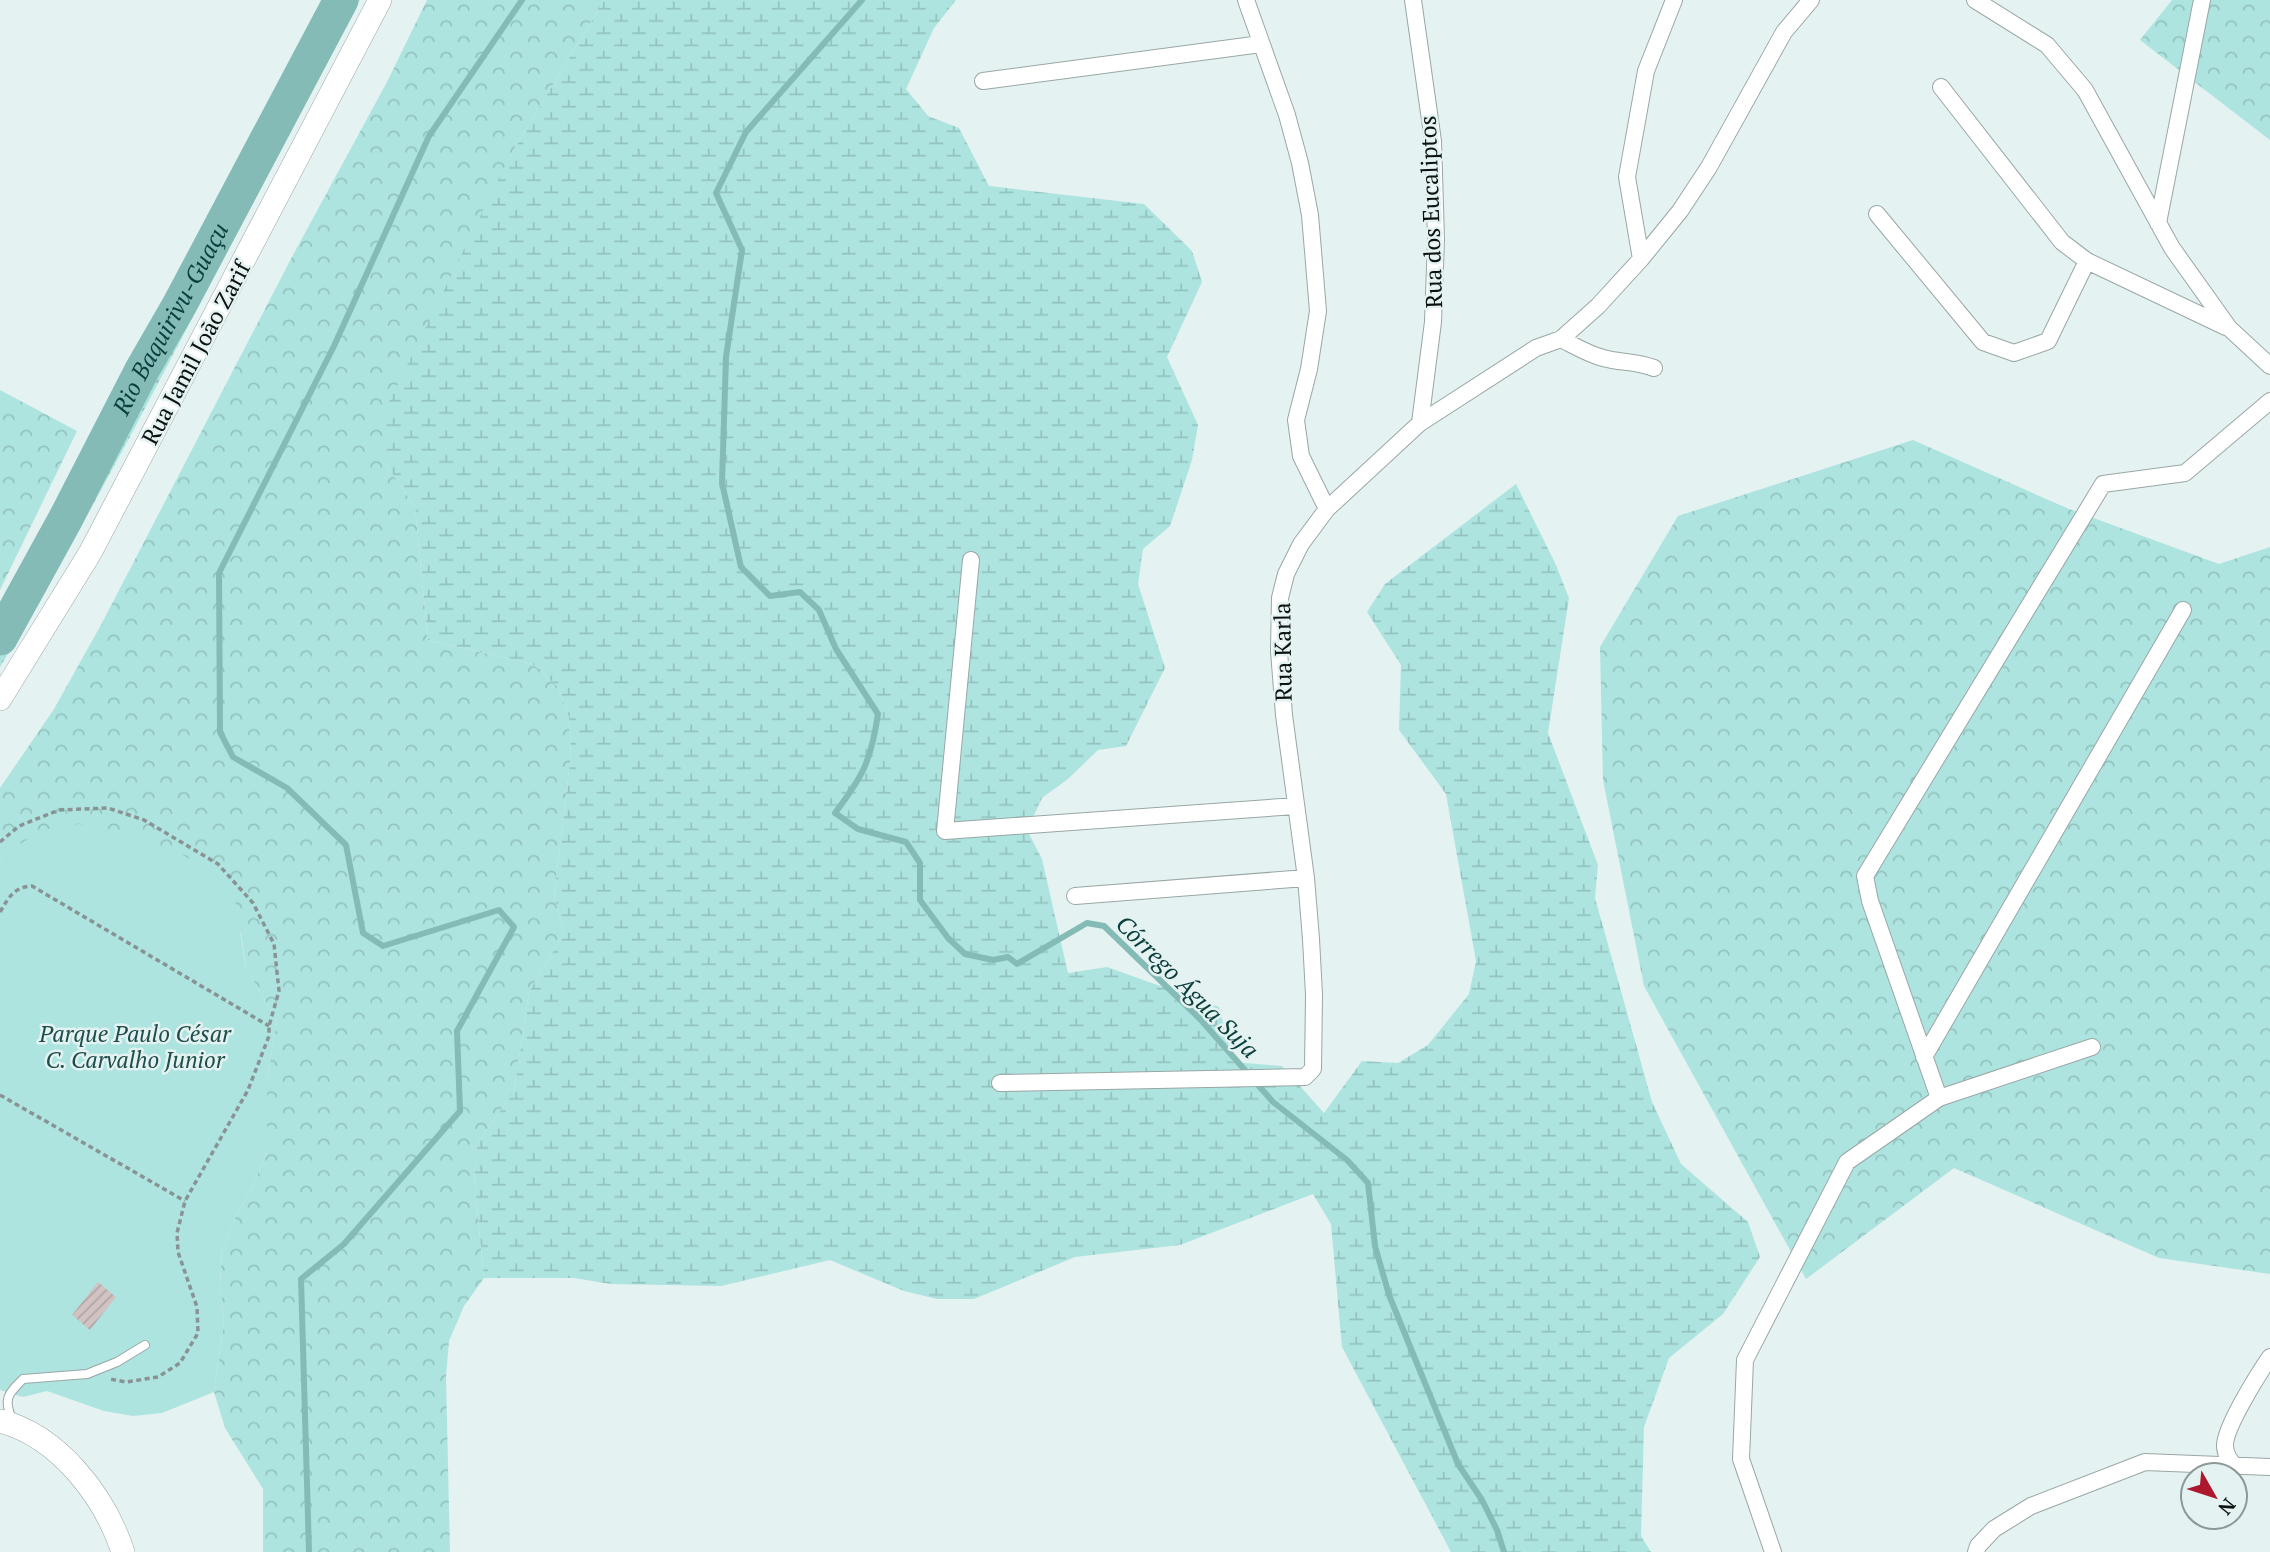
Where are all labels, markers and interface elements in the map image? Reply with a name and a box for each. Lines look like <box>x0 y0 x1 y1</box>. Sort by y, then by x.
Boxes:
street label: Rua dos Eucaliptos <box>1412 115 1449 309</box>
water label: Rio Baquirivu-Guaçu <box>104 217 235 421</box>
street label: Rua Jamil João Zarif <box>134 254 258 450</box>
street label: Rua Karla <box>1266 602 1299 702</box>
water label: Córrego Água Suja <box>1109 908 1266 1065</box>
park label: Parque Paulo César C. Carvalho Junior <box>38 1018 232 1075</box>
north arrow <box>2179 1461 2249 1531</box>
text: N <box>2213 1494 2242 1521</box>

